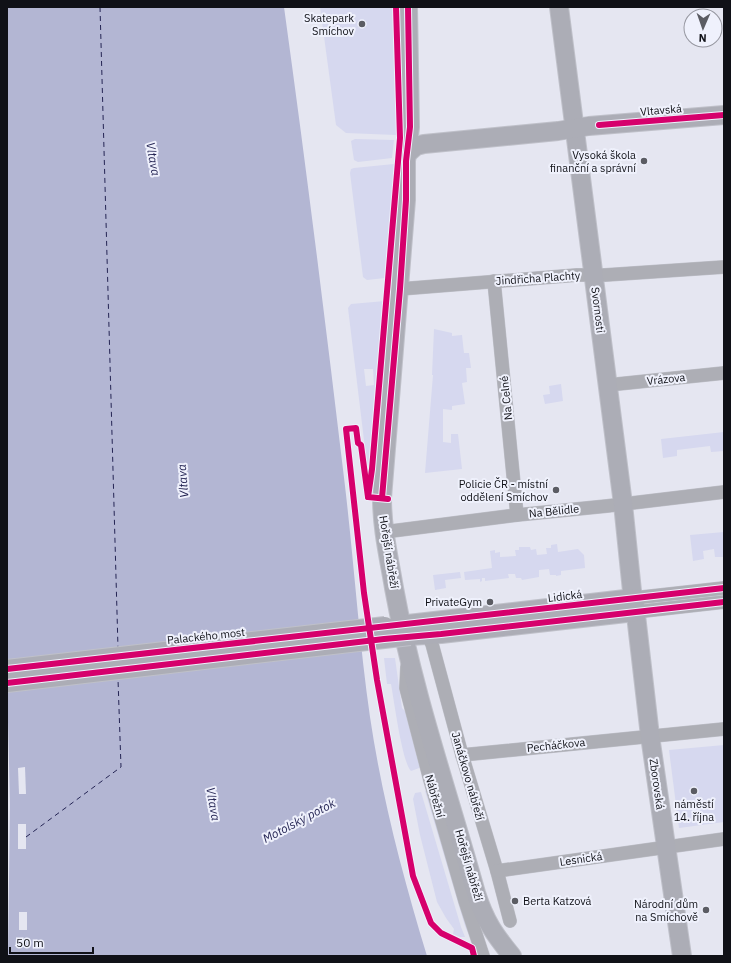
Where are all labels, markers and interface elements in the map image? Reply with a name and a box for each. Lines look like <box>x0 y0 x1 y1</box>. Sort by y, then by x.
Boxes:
north arrow <box>683 8 723 48</box>
place label: Skatepark Smíchov <box>304 11 355 38</box>
marker: Skatepark Smíchov <box>357 19 367 29</box>
text: N <box>698 31 707 45</box>
street label: Vltavská <box>640 101 682 119</box>
water label: Vltava <box>143 141 164 177</box>
place label: Vysoká škola finanční a správní <box>550 148 636 175</box>
marker: Vysoká škola finanční a správní <box>639 156 649 166</box>
street label: Jindřicha Plachty <box>495 268 581 288</box>
street label: Svornosti <box>588 286 608 334</box>
street label: Vrázova <box>646 370 686 388</box>
street label: Na Celné <box>497 375 515 421</box>
water label: Vltava <box>174 464 191 498</box>
place label: Policie ČR - místní oddělení Smíchov <box>459 477 549 504</box>
marker: Policie ČR - místní oddělení Smíchov <box>551 485 561 495</box>
street label: Na Bělidle <box>528 501 580 521</box>
street label: Hořejší nábřeží <box>376 514 402 590</box>
street label: Lidická <box>547 587 583 605</box>
place label: PrivateGym <box>425 595 482 609</box>
marker: PrivateGym <box>485 597 495 607</box>
street label: Palackého most <box>166 625 246 647</box>
street label: Janáčkovo nábřeží <box>449 730 487 822</box>
street label: Pecháčkova <box>526 735 586 755</box>
street label: Zborovská <box>646 758 668 811</box>
street label: Nábřežní <box>422 773 448 819</box>
water label: Vltava <box>203 786 224 822</box>
marker: náměstí 14. října <box>689 786 699 796</box>
water label: Motolský potok <box>260 795 338 846</box>
place label: náměstí 14. října <box>674 797 714 824</box>
street label: Hořejší nábřeží <box>452 828 486 903</box>
street label: Lesnická <box>559 849 603 869</box>
place label: Berta Katzová <box>523 894 592 908</box>
marker: Berta Katzová <box>510 896 520 906</box>
place label: Národní dům na Smíchově <box>634 897 698 924</box>
marker: Národní dům na Smíchově <box>701 905 711 915</box>
scale bar <box>10 929 93 955</box>
text: 50 m <box>16 935 44 950</box>

